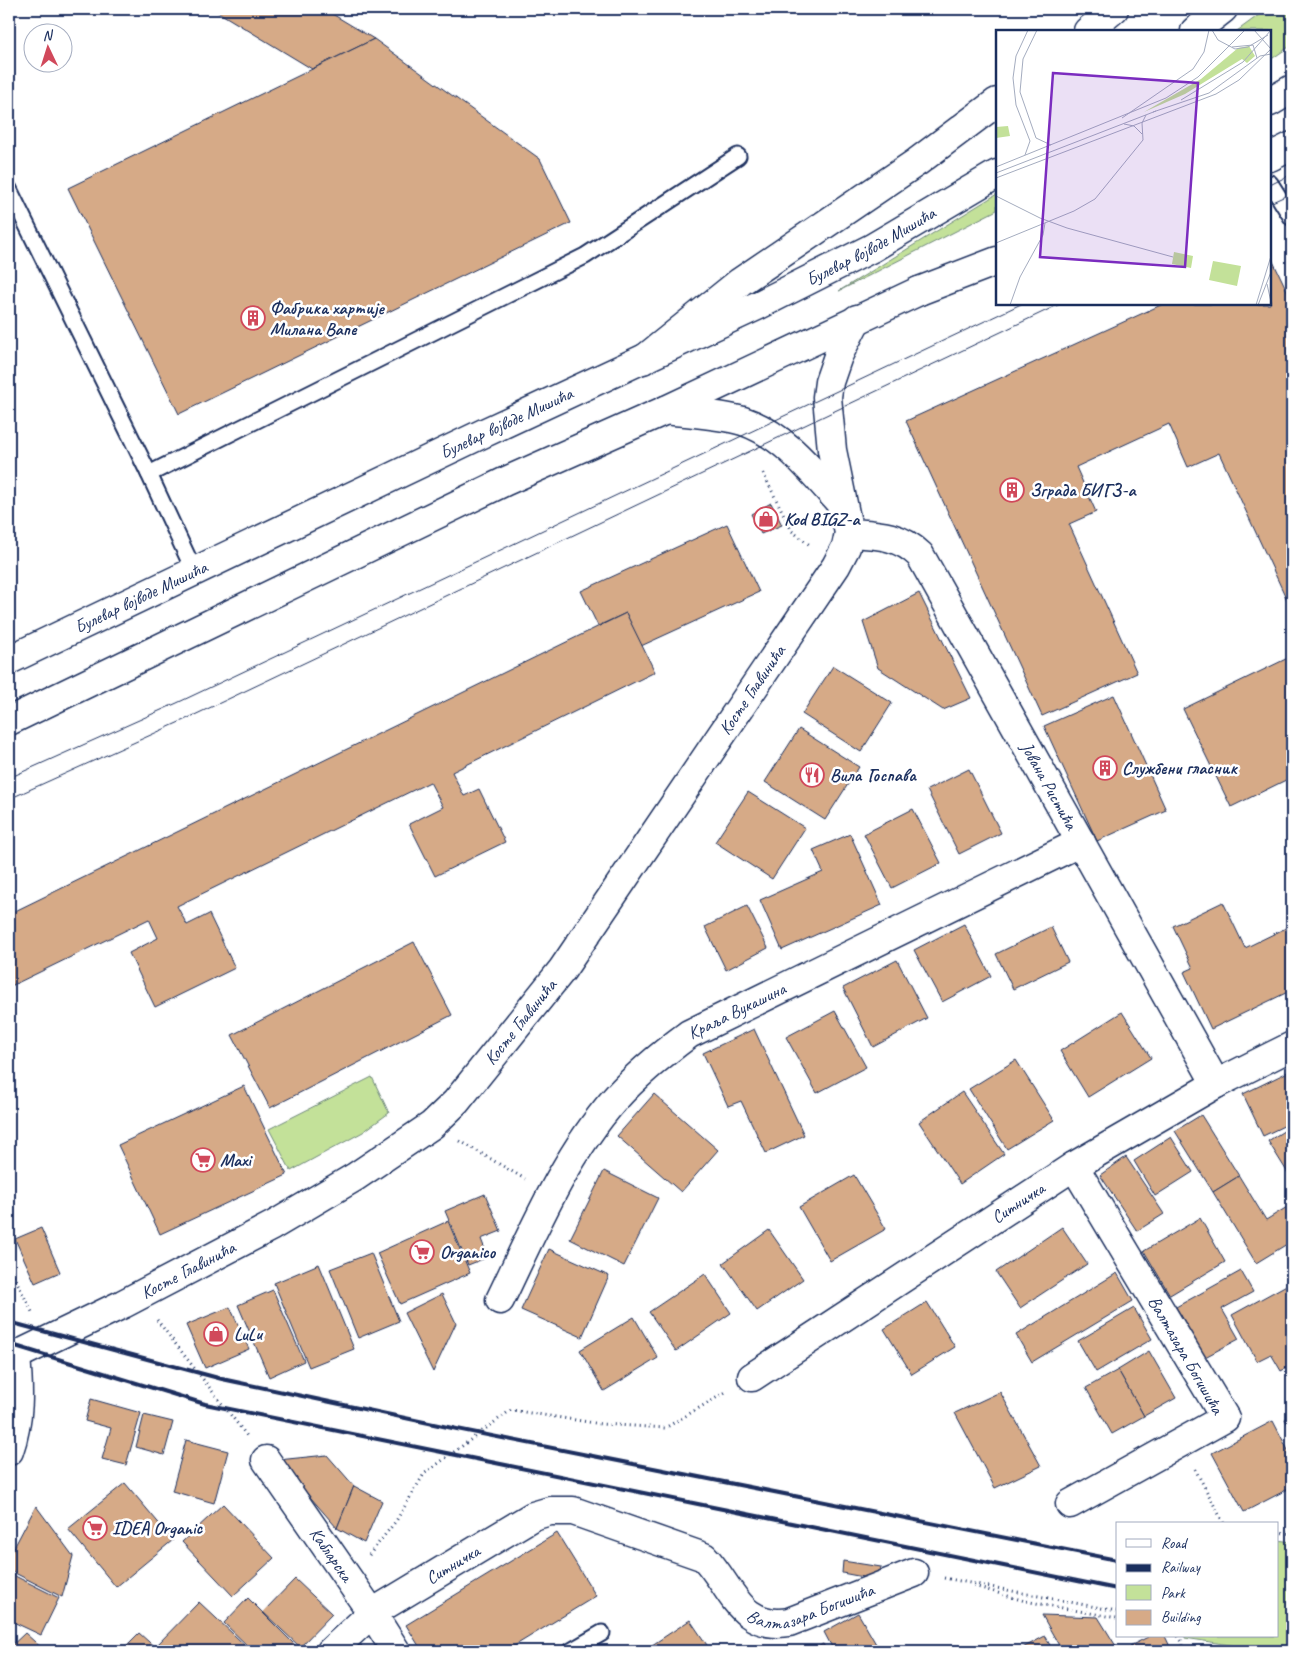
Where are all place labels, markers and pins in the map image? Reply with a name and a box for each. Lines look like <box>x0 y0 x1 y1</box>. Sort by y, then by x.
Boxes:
place label: Фабрика хартије Милана Вапе <box>270 297 386 340</box>
building icon: Фабрика хартије Милана Вапе <box>240 305 266 331</box>
building icon: Зграда БИГЗ-а <box>999 477 1025 503</box>
place label: Зграда БИГЗ-а <box>1030 479 1137 501</box>
shop icon: Kod BIGZ-a <box>753 506 779 532</box>
place label: Kod BIGZ-a <box>784 508 861 530</box>
building icon: Службени гласник <box>1092 755 1118 781</box>
place label: Службени гласник <box>1122 757 1239 779</box>
restaurant icon: Вила Госпава <box>799 762 825 788</box>
place label: Вила Госпава <box>830 764 917 786</box>
supermarket icon: Maxi <box>190 1147 216 1173</box>
place label: Maxi <box>220 1149 253 1171</box>
supermarket icon: Organico <box>409 1239 435 1265</box>
place label: Organico <box>440 1241 496 1263</box>
shop icon: LuLu <box>203 1321 229 1347</box>
place label: LuLu <box>234 1323 264 1345</box>
supermarket icon: IDEA Organic <box>82 1515 108 1541</box>
place label: IDEA Organic <box>112 1517 203 1539</box>

